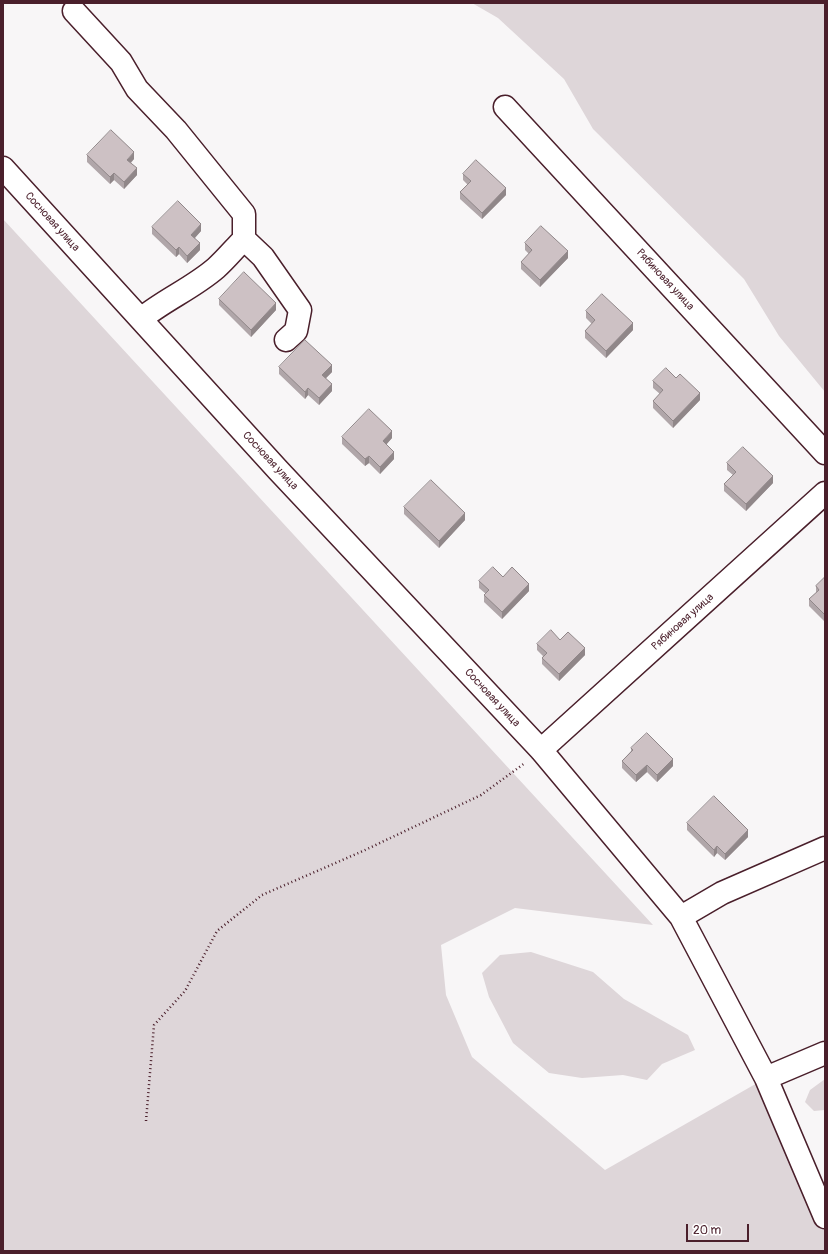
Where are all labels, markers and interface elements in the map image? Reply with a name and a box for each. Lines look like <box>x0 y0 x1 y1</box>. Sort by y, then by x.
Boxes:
street label: Сосновая улица <box>22 190 82 254</box>
street label: Рябиновая улица <box>633 247 697 313</box>
street label: Сосновая улица <box>240 429 300 493</box>
street label: Рябиновая улица <box>649 591 717 653</box>
street label: Сосновая улица <box>462 666 522 730</box>
scale bar <box>688 1216 751 1242</box>
text: 20 m <box>693 1223 721 1238</box>

